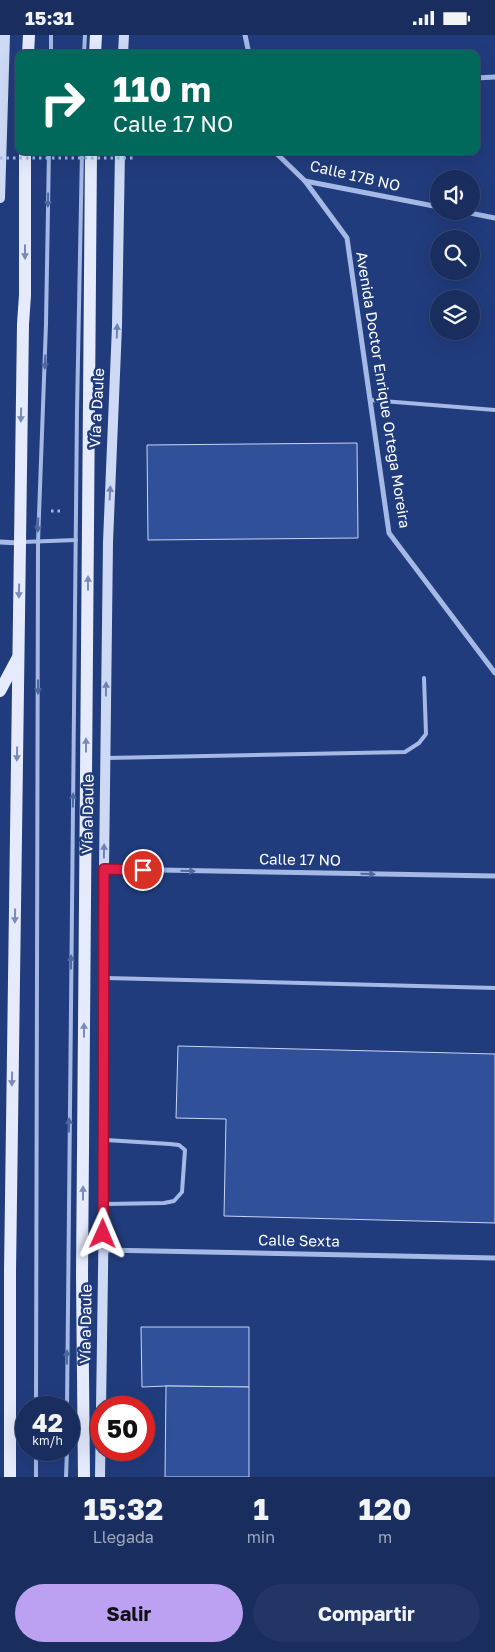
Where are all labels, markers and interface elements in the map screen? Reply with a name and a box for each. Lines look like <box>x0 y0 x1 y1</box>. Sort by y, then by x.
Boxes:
text: 15:31 <box>25 6 74 29</box>
text: 110 m <box>113 68 211 110</box>
icon: right <box>30 70 95 135</box>
text: Calle 17 NO <box>113 110 233 137</box>
street label: Calle 17B NO <box>308 156 402 194</box>
map controls <box>430 170 480 340</box>
button: sound <box>430 170 480 220</box>
one-way arrow <box>44 192 52 208</box>
button: search <box>430 230 480 280</box>
one-way arrow <box>21 245 29 261</box>
street label: Avenida Doctor Enrique Ortega Moreira <box>353 250 415 529</box>
button: layers <box>430 290 480 340</box>
one-way arrow <box>113 322 121 338</box>
one-way arrow <box>40 355 48 371</box>
street label: Vía a Daule <box>85 367 107 448</box>
one-way arrow <box>17 407 25 423</box>
one-way arrow <box>106 485 114 501</box>
one-way arrow <box>34 517 42 533</box>
one-way arrow <box>84 574 92 590</box>
one-way arrow <box>15 584 23 600</box>
one-way arrow <box>34 680 42 696</box>
one-way arrow <box>102 680 110 696</box>
one-way arrow <box>83 737 91 753</box>
one-way arrow <box>13 746 21 762</box>
street label: Vía a Daule <box>77 774 97 854</box>
one-way arrow <box>69 792 77 808</box>
one-way arrow <box>100 843 108 859</box>
pin <box>122 849 164 891</box>
street label: Calle 17 NO <box>259 849 341 869</box>
icon: arrive <box>129 856 157 884</box>
one-way arrow <box>180 867 196 875</box>
one-way arrow <box>360 870 376 878</box>
one-way arrow <box>10 909 18 925</box>
one-way arrow <box>67 954 75 970</box>
one-way arrow <box>80 1022 88 1038</box>
one-way arrow <box>8 1071 16 1087</box>
one-way arrow <box>65 1117 73 1133</box>
one-way arrow <box>79 1184 87 1200</box>
position arrow <box>76 1207 128 1259</box>
street label: Calle Sexta <box>258 1230 340 1250</box>
street label: Vía a Daule <box>75 1284 95 1364</box>
one-way arrow <box>63 1349 71 1365</box>
speed limit sign: 50 <box>90 1396 155 1461</box>
text: 42 <box>32 1407 63 1438</box>
text: km/h <box>32 1433 63 1448</box>
text: 15:32 <box>83 1491 163 1527</box>
text: 1 <box>253 1491 269 1527</box>
text: 120 <box>358 1491 412 1527</box>
text: Llegada <box>93 1527 154 1547</box>
text: min <box>247 1527 275 1547</box>
text: m <box>378 1527 392 1547</box>
button: Salir <box>15 1584 243 1642</box>
button: Compartir <box>253 1584 480 1642</box>

